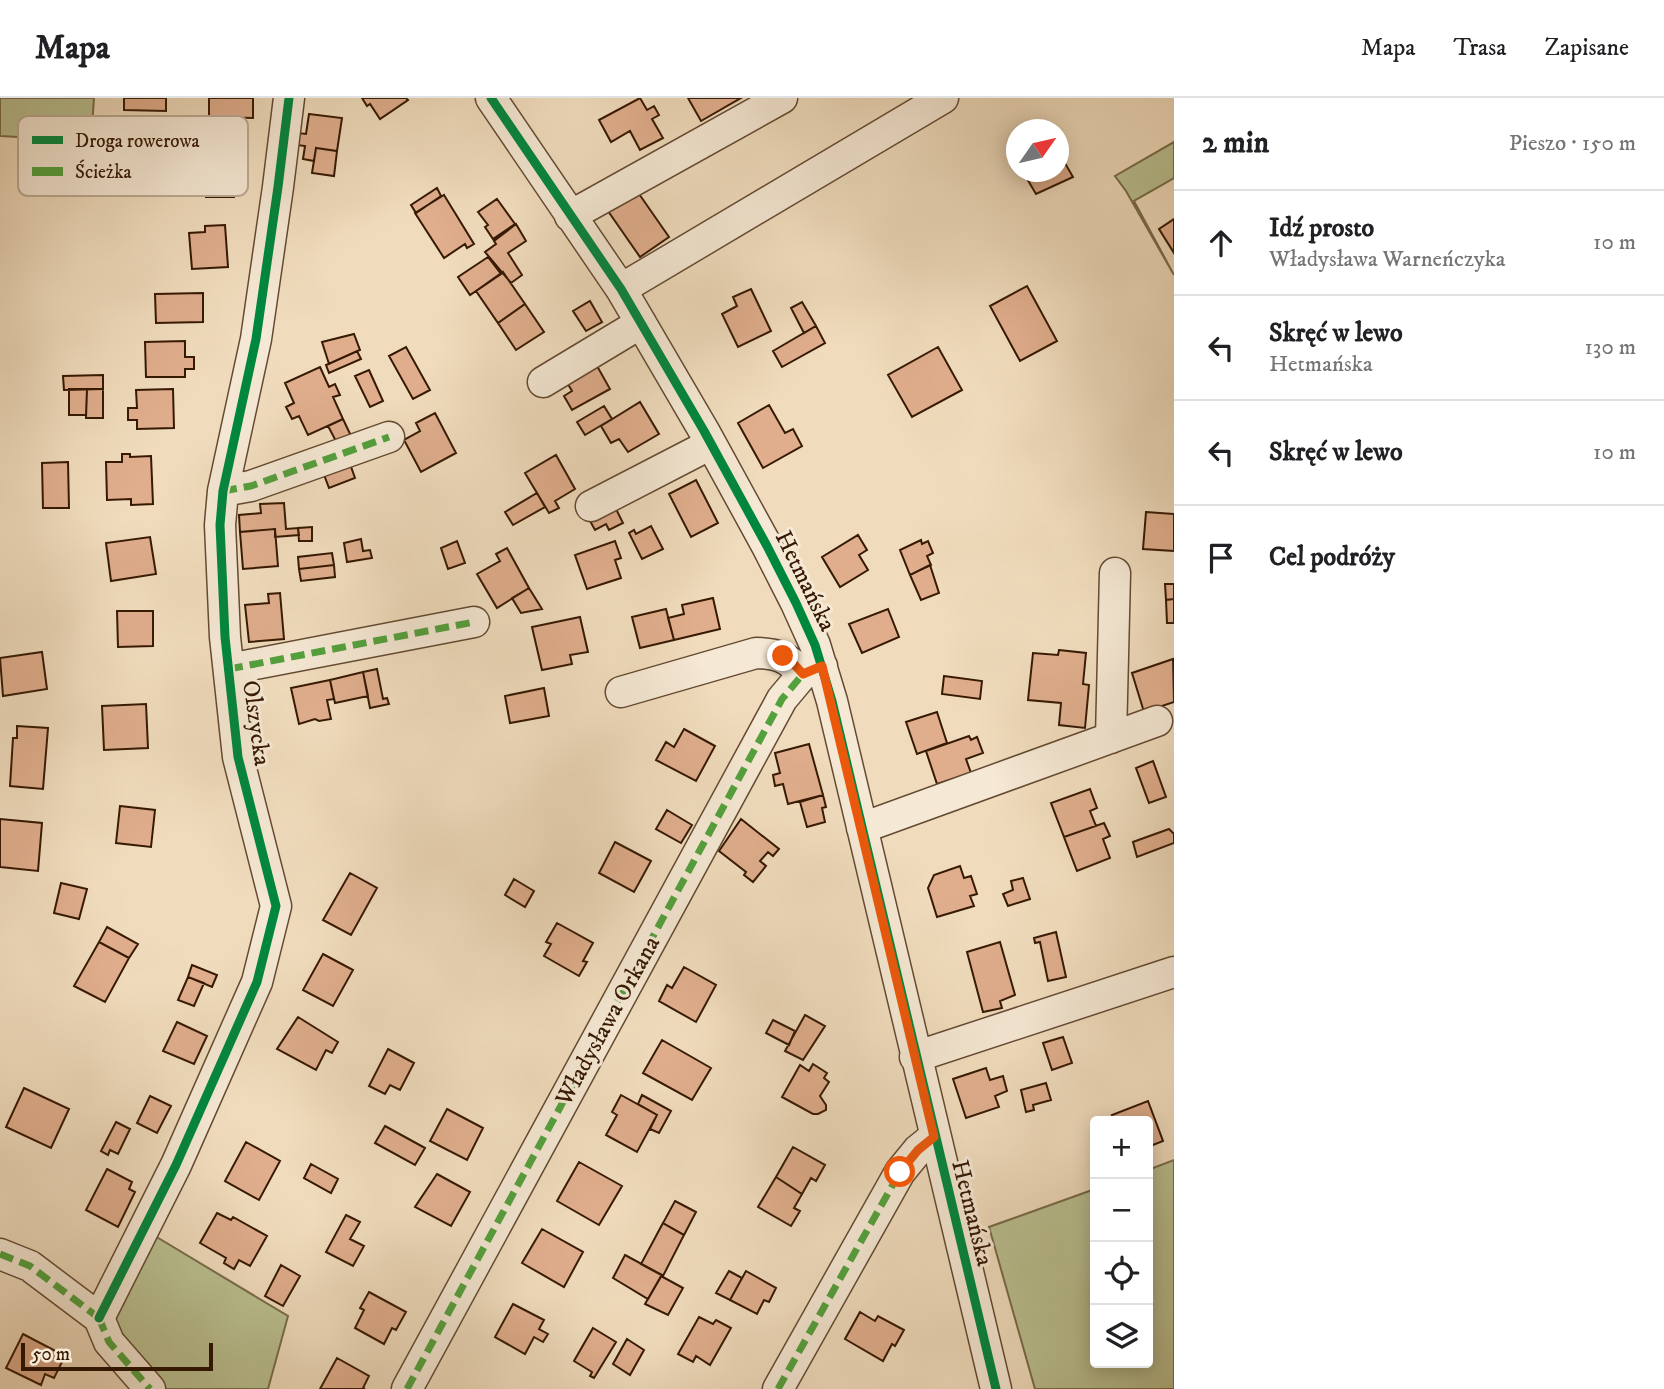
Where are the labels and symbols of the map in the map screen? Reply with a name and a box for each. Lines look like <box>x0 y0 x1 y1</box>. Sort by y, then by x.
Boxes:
legend <box>18 116 248 196</box>
north arrow <box>1006 119 1069 182</box>
text: Droga rowerowa <box>75 130 200 153</box>
text: Ścieżka <box>75 159 132 184</box>
street label: Hetmańska <box>768 526 843 637</box>
route end <box>767 640 798 671</box>
street label: Olszycka <box>235 678 277 768</box>
street label: Władysława Orkana <box>549 930 667 1112</box>
route start <box>884 1156 915 1187</box>
street label: Hetmańska <box>944 1157 1000 1270</box>
scale bar <box>21 1340 214 1372</box>

